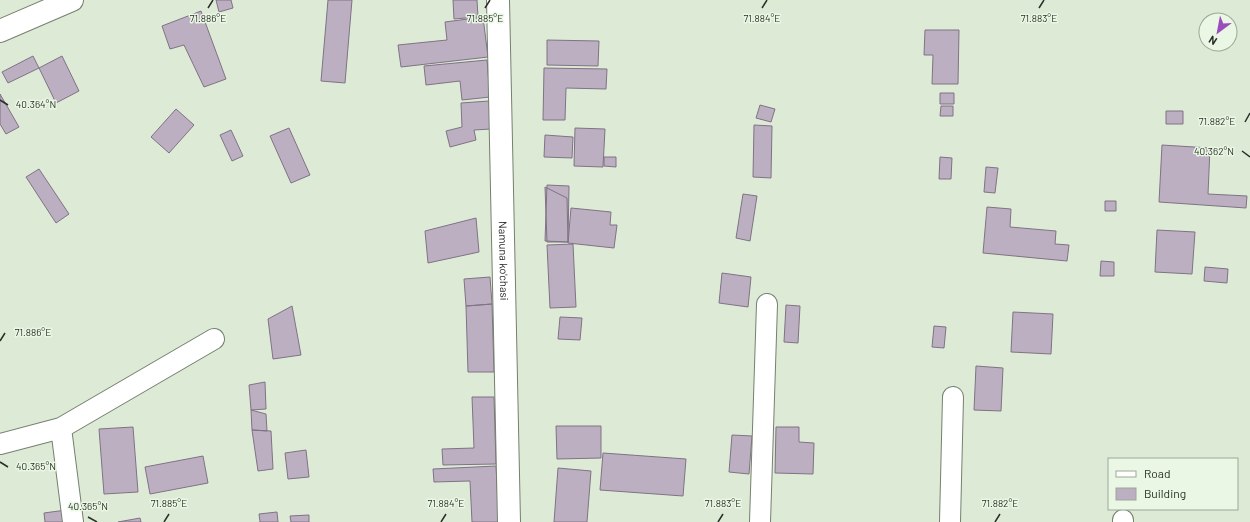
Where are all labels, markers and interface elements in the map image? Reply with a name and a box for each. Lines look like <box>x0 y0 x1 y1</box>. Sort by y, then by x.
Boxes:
text: 71.886°E <box>190 12 226 24</box>
text: 71.885°E <box>467 12 503 24</box>
text: 71.884°E <box>744 12 780 24</box>
text: 71.883°E <box>1021 12 1057 24</box>
north arrow <box>1198 12 1238 52</box>
text: N <box>1206 33 1219 48</box>
text: 40.364°N <box>16 98 56 110</box>
text: 71.882°E <box>1199 115 1235 127</box>
text: 40.362°N <box>1194 145 1234 157</box>
street label: Namuna ko'chasi <box>497 221 511 301</box>
text: 71.886°E <box>15 326 51 338</box>
legend <box>1108 458 1238 510</box>
text: 40.365°N <box>16 460 56 472</box>
text: Road <box>1144 466 1171 480</box>
text: Building <box>1144 486 1186 500</box>
text: 71.885°E <box>151 497 187 509</box>
text: 71.884°E <box>428 497 464 509</box>
text: 71.883°E <box>705 497 741 509</box>
text: 71.882°E <box>982 497 1018 509</box>
text: 40.365°N <box>68 500 108 512</box>

